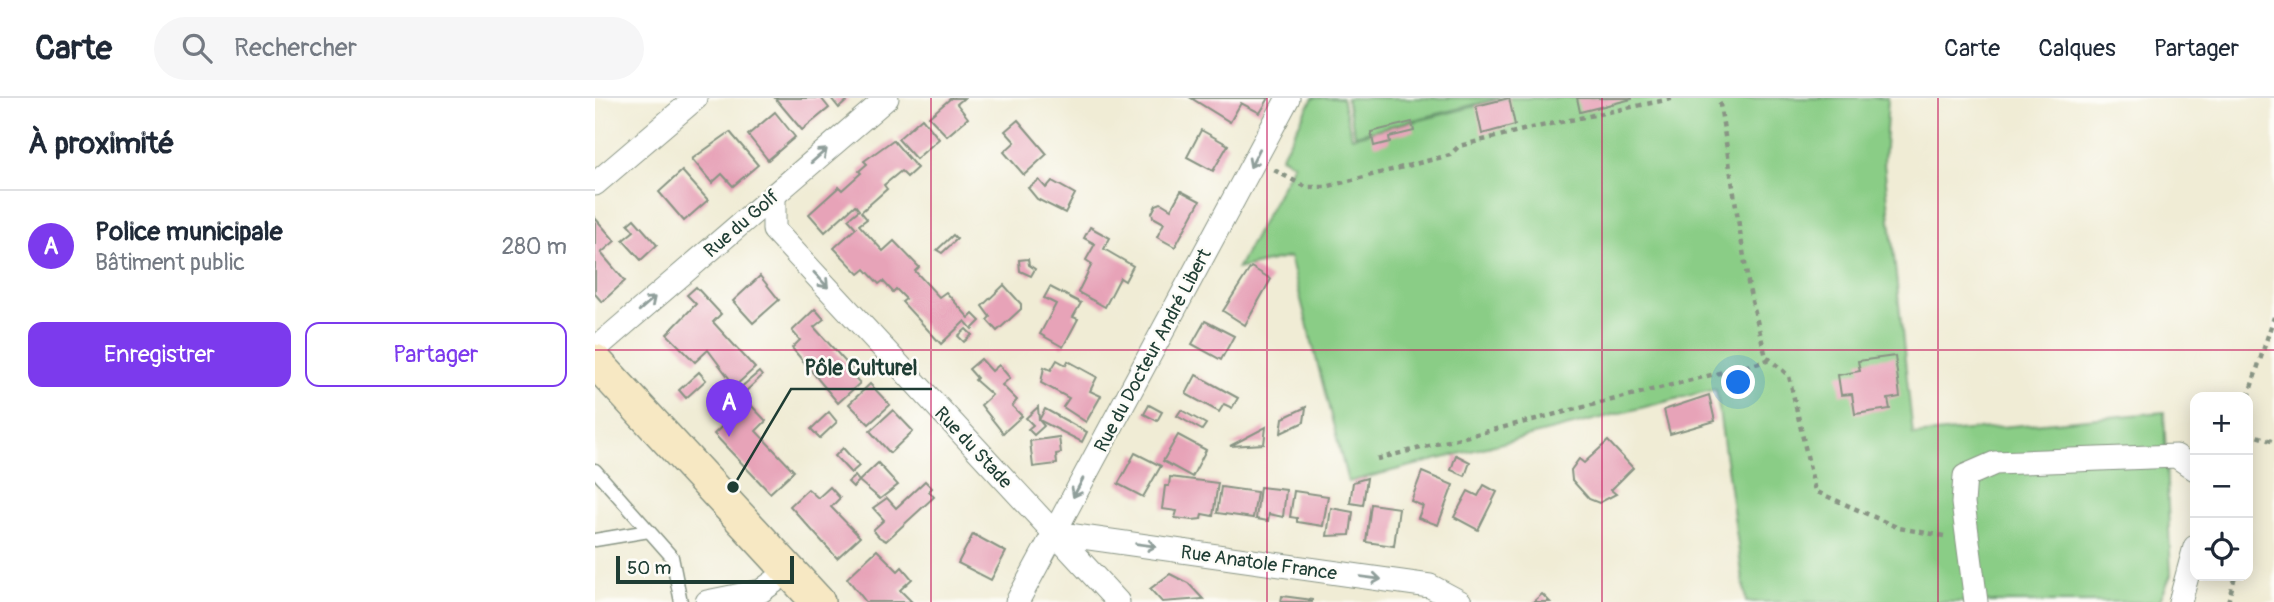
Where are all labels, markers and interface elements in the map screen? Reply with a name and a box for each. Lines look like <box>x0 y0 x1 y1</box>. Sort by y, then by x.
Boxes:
search box <box>154 17 644 80</box>
text: Carte <box>35 28 112 69</box>
icon: search <box>178 29 216 67</box>
text: Rechercher <box>234 32 357 64</box>
text: Carte <box>1944 34 2000 63</box>
text: Calques <box>2038 34 2116 63</box>
text: Partager <box>2154 34 2239 63</box>
text: À proximité <box>28 125 174 162</box>
one-way arrow <box>1248 147 1262 168</box>
one-way arrow <box>810 148 828 164</box>
street label: Rue du Golf <box>699 184 784 263</box>
text: Police municipale <box>95 216 283 248</box>
text: A <box>44 232 58 261</box>
text: 280 m <box>501 232 567 261</box>
street label: Rue du Docteur André Libert <box>1089 244 1217 456</box>
text: Bâtiment public <box>95 248 245 277</box>
one-way arrow <box>812 271 829 288</box>
one-way arrow <box>637 296 655 312</box>
button: Enregistrer <box>28 322 291 387</box>
button: Partager <box>305 322 567 387</box>
callout: Pôle Culturel <box>791 347 932 389</box>
text: Pôle Culturel <box>805 355 917 382</box>
your location <box>1721 365 1755 399</box>
pin: A <box>706 379 752 437</box>
map controls <box>2190 392 2253 581</box>
button: + <box>2190 392 2253 455</box>
street label: Rue du Stade <box>929 402 1018 494</box>
button: − <box>2190 455 2253 518</box>
one-way arrow <box>1071 477 1084 498</box>
button: locate <box>2190 518 2253 581</box>
one-way arrow <box>1134 539 1157 552</box>
street label: Rue Anatole France <box>1179 540 1339 586</box>
scale bar <box>616 553 795 585</box>
text: 50 m <box>627 556 671 580</box>
one-way arrow <box>1359 572 1382 585</box>

